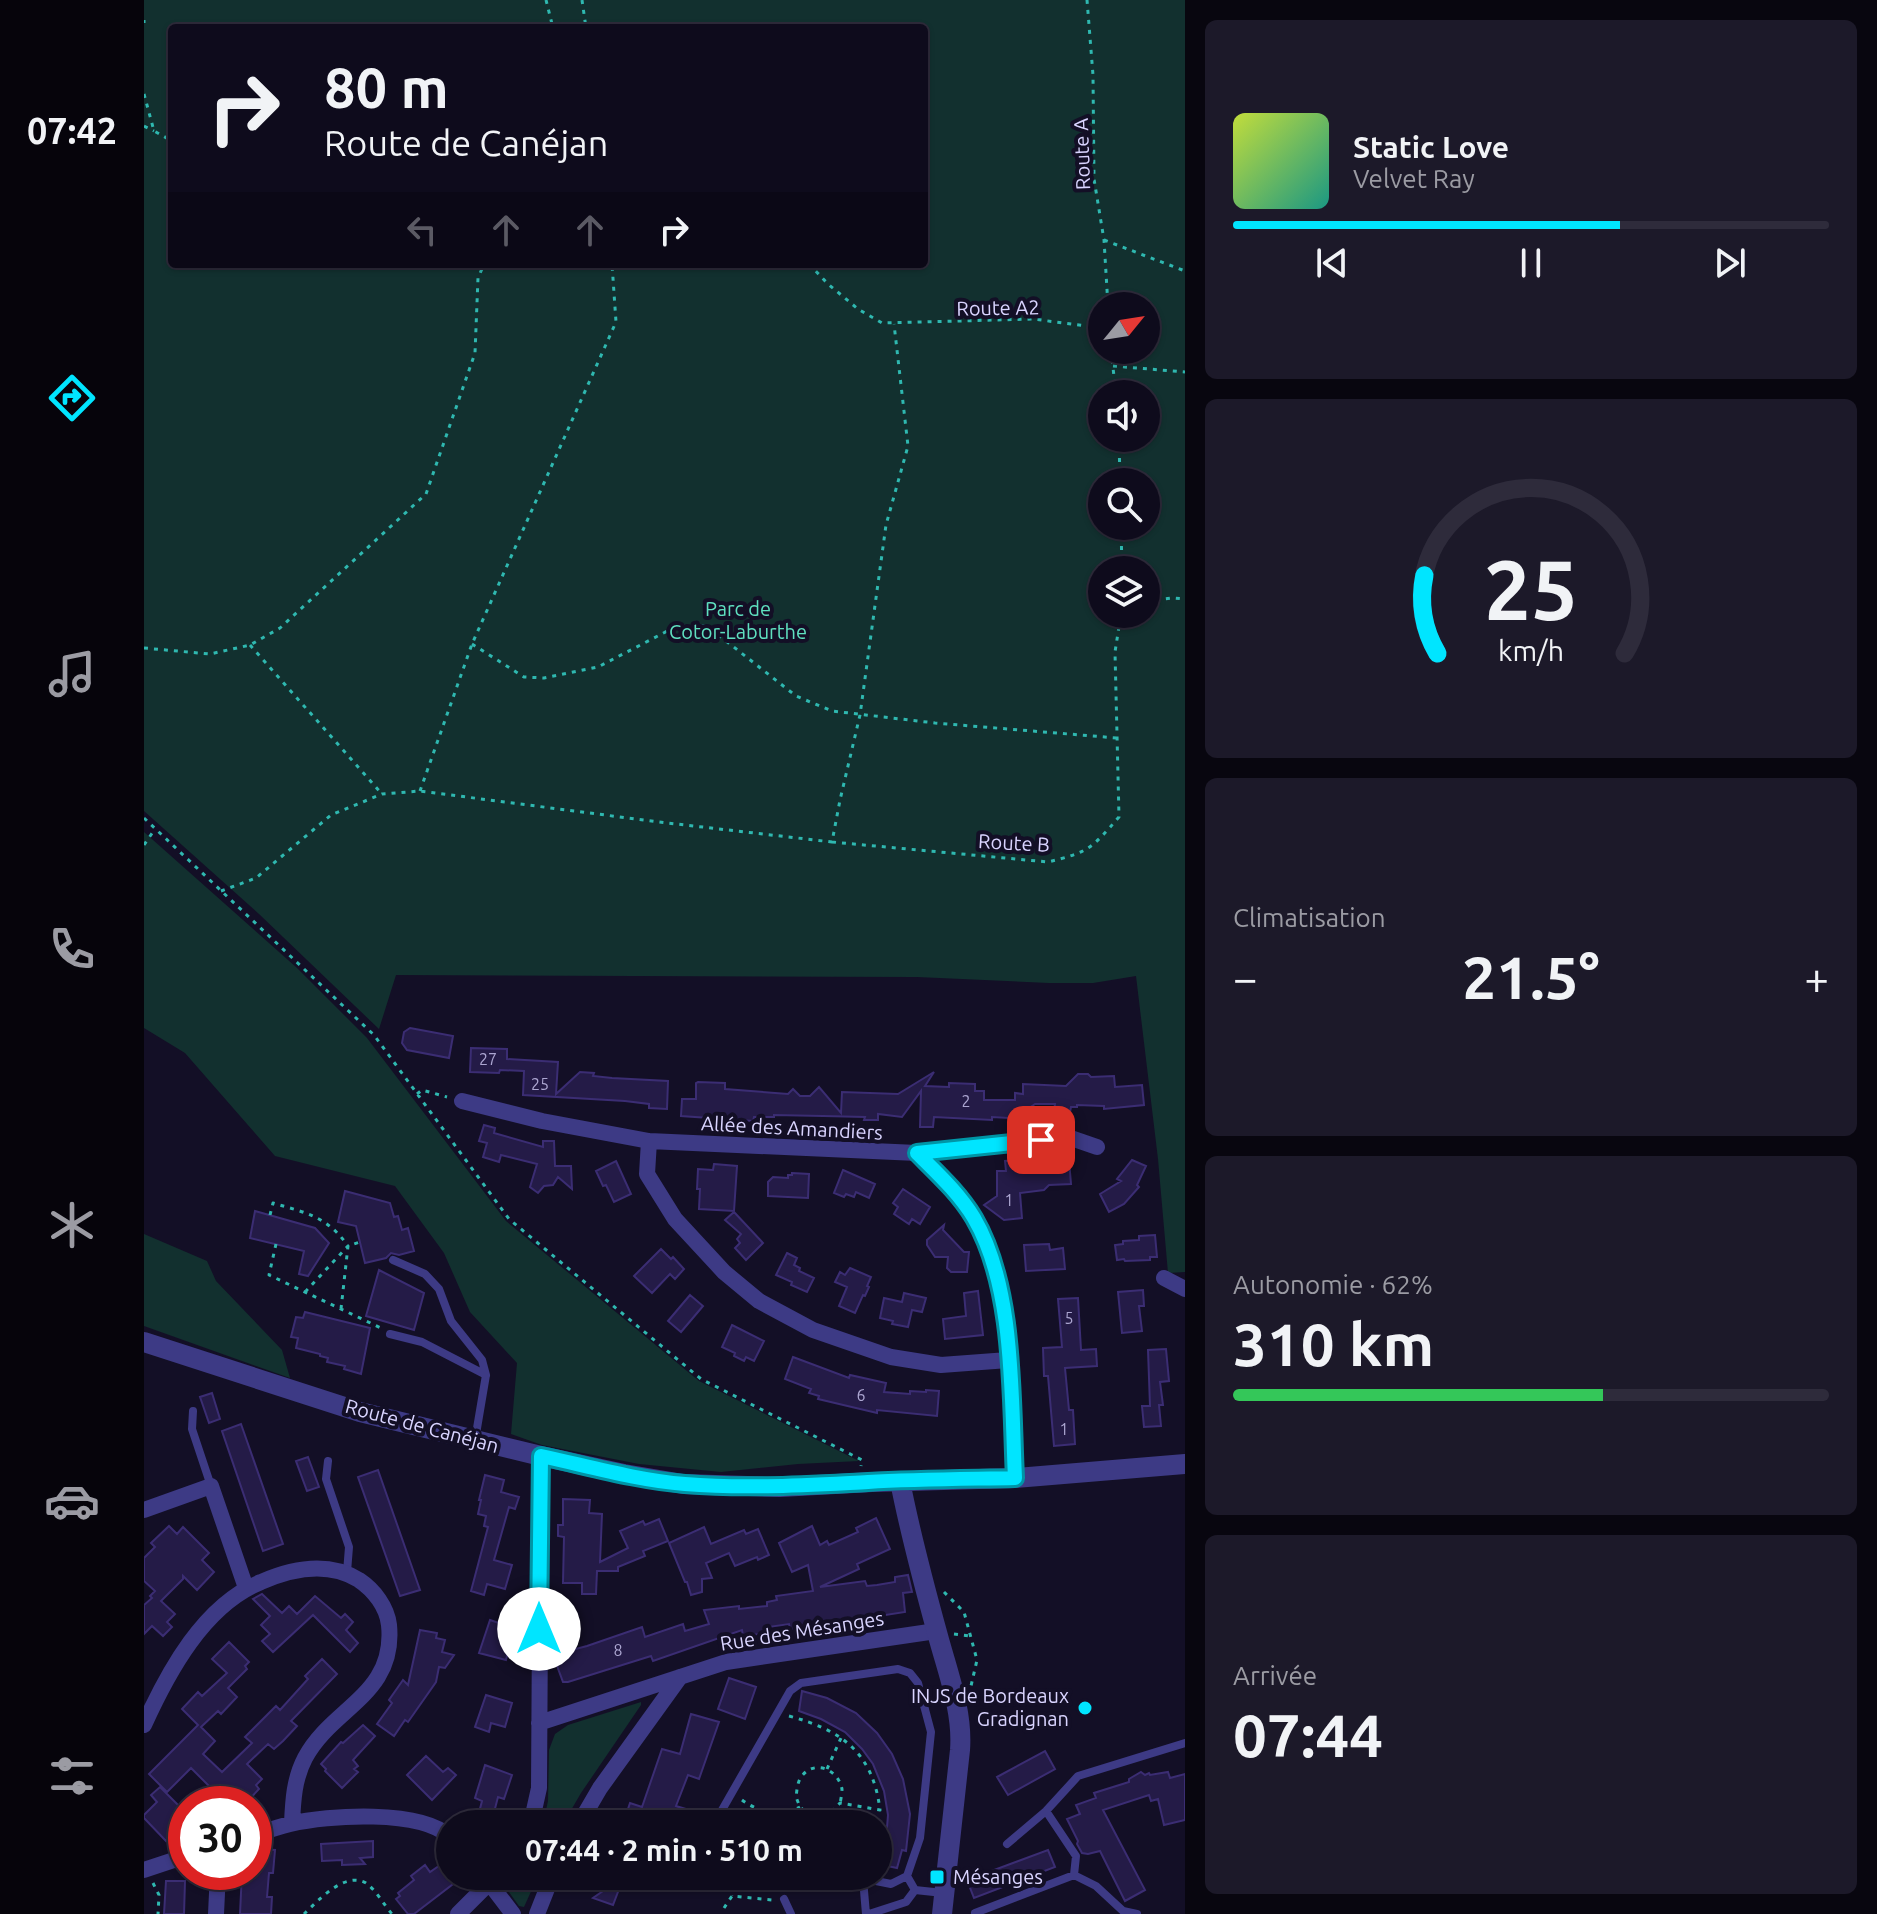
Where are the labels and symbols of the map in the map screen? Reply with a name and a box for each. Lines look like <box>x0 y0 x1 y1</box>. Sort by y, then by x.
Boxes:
street label: Route A <box>1069 118 1094 190</box>
north arrow <box>1088 292 1160 364</box>
street label: Route A2 <box>956 295 1040 320</box>
park label: Parc de Cotor-Laburthe <box>669 597 807 643</box>
street label: Route B <box>978 829 1050 856</box>
house number: 27 <box>479 1050 497 1068</box>
house number: 25 <box>531 1075 549 1093</box>
house number: 2 <box>961 1092 971 1110</box>
pin <box>1007 1106 1075 1174</box>
street label: Allée des Amandiers <box>701 1111 883 1144</box>
house number: 1 <box>1004 1191 1014 1209</box>
house number: 5 <box>1064 1309 1074 1327</box>
house number: 6 <box>856 1386 866 1404</box>
street label: Route de Canéjan <box>343 1394 501 1457</box>
house number: 1 <box>1059 1420 1069 1438</box>
position arrow <box>497 1587 581 1671</box>
street label: Rue des Mésanges <box>718 1606 885 1655</box>
house number: 8 <box>613 1641 623 1659</box>
place label: INJS de Bordeaux Gradignan <box>911 1684 1069 1730</box>
marker: INJS de Bordeaux Gradignan <box>1076 1699 1094 1717</box>
speed limit sign: 30 <box>168 1786 272 1890</box>
place label: Mésanges <box>953 1865 1043 1888</box>
marker: Mésanges <box>928 1868 946 1886</box>

